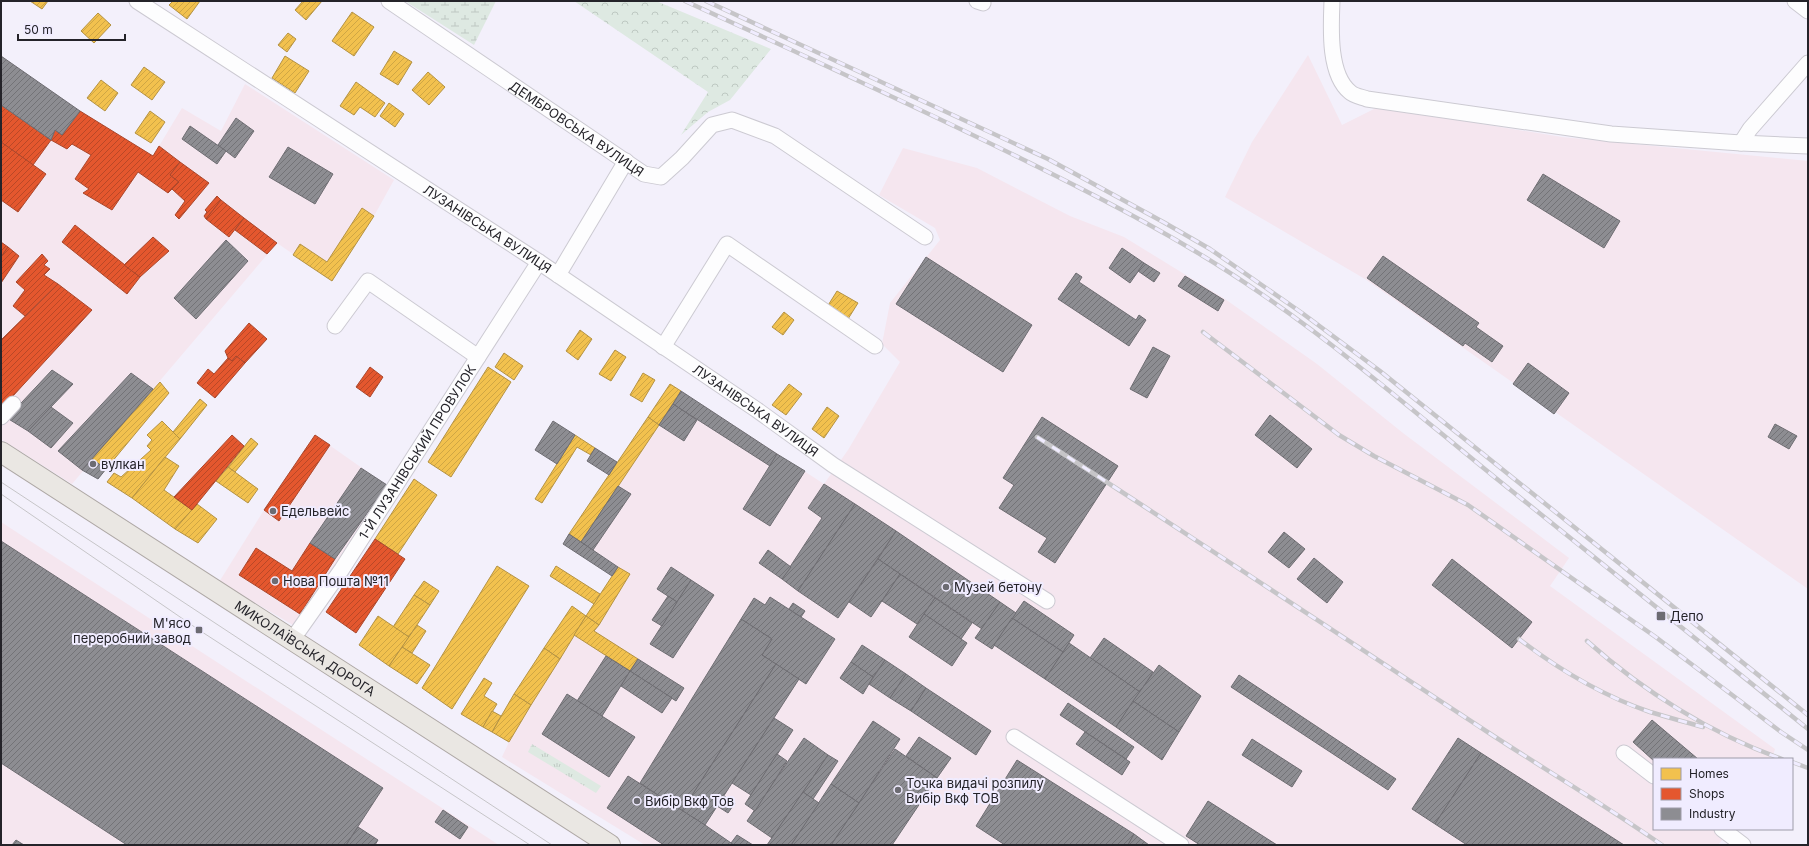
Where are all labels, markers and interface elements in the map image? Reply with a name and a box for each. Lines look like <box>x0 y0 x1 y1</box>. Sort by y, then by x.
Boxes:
scale bar <box>18 16 125 42</box>
text: 50 m <box>24 22 53 37</box>
street label: ДЕМБРОВСЬКА ВУЛИЦЯ <box>507 77 647 180</box>
street label: ЛУЗАНІВСЬКА ВУЛИЦЯ <box>420 181 555 276</box>
street label: 1-Й ЛУЗАНІВСЬКИЙ ПРОВУЛОК <box>355 361 479 542</box>
street label: ЛУЗАНІВСЬКА ВУЛИЦЯ <box>690 361 822 460</box>
place label: вулкан <box>101 456 145 472</box>
marker: вулкан <box>88 459 98 469</box>
place label: Едельвейс <box>281 503 349 519</box>
marker: Едельвейс <box>268 506 278 516</box>
place label: Нова Пошта №11 <box>283 573 389 589</box>
marker: Нова Пошта №11 <box>270 576 280 586</box>
place label: Музей бетону <box>954 579 1042 595</box>
marker: Музей бетону <box>941 582 951 592</box>
street label: МИКОЛАЇВСЬКА ДОРОГА <box>232 597 378 700</box>
place label: Депо <box>1670 608 1704 624</box>
marker: Депо <box>1655 610 1667 622</box>
place label: М'ясо переробний завод <box>73 615 191 646</box>
marker: М'ясо переробний завод <box>194 625 204 635</box>
legend <box>1653 758 1793 830</box>
text: Homes <box>1689 766 1729 781</box>
place label: Точка видачі розпилу Вибір Вкф ТОВ <box>906 775 1044 806</box>
marker: Точка видачі розпилу Вибір Вкф ТОВ <box>893 785 903 795</box>
text: Shops <box>1689 786 1725 801</box>
place label: Вибір Вкф Тов <box>645 793 734 809</box>
marker: Вибір Вкф Тов <box>632 796 642 806</box>
text: Industry <box>1689 806 1736 821</box>

